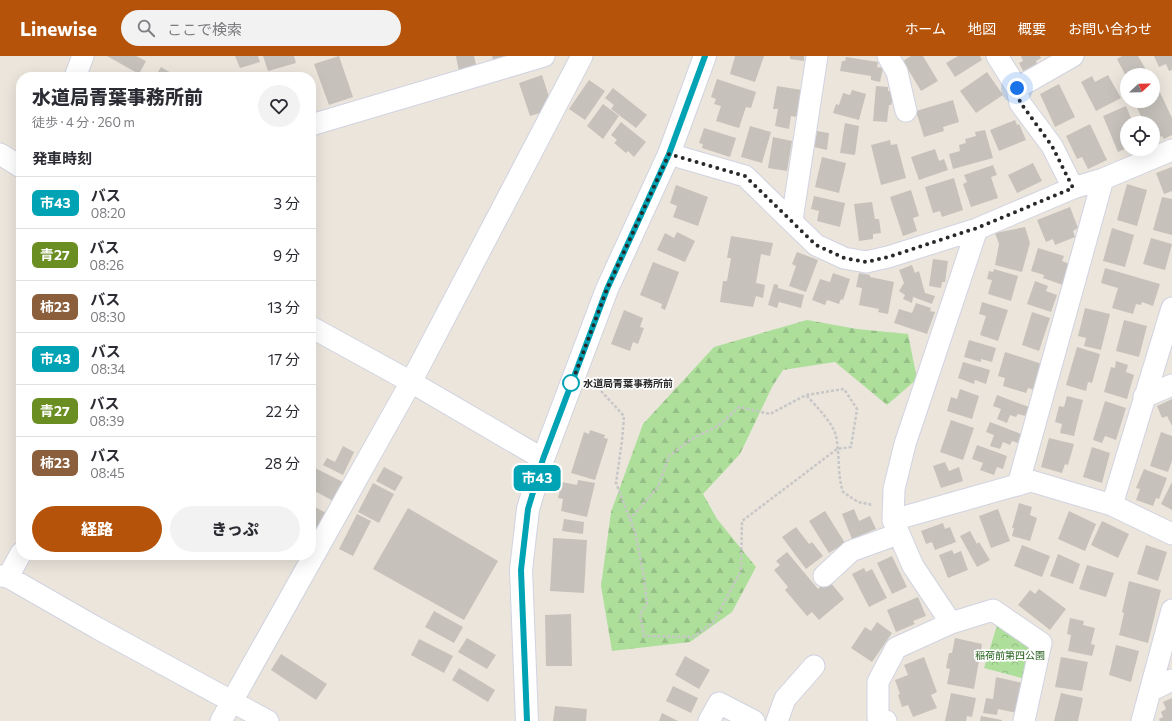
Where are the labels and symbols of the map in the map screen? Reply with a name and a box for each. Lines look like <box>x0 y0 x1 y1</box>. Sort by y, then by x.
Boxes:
north arrow <box>1120 68 1160 108</box>
your location <box>1007 78 1027 98</box>
marker: 水道局青葉事務所前 <box>562 374 580 392</box>
place label: 水道局青葉事務所前 <box>583 377 673 389</box>
line badge: 市43 <box>514 465 560 491</box>
park label: 稲荷前第四公園 <box>975 649 1045 661</box>

